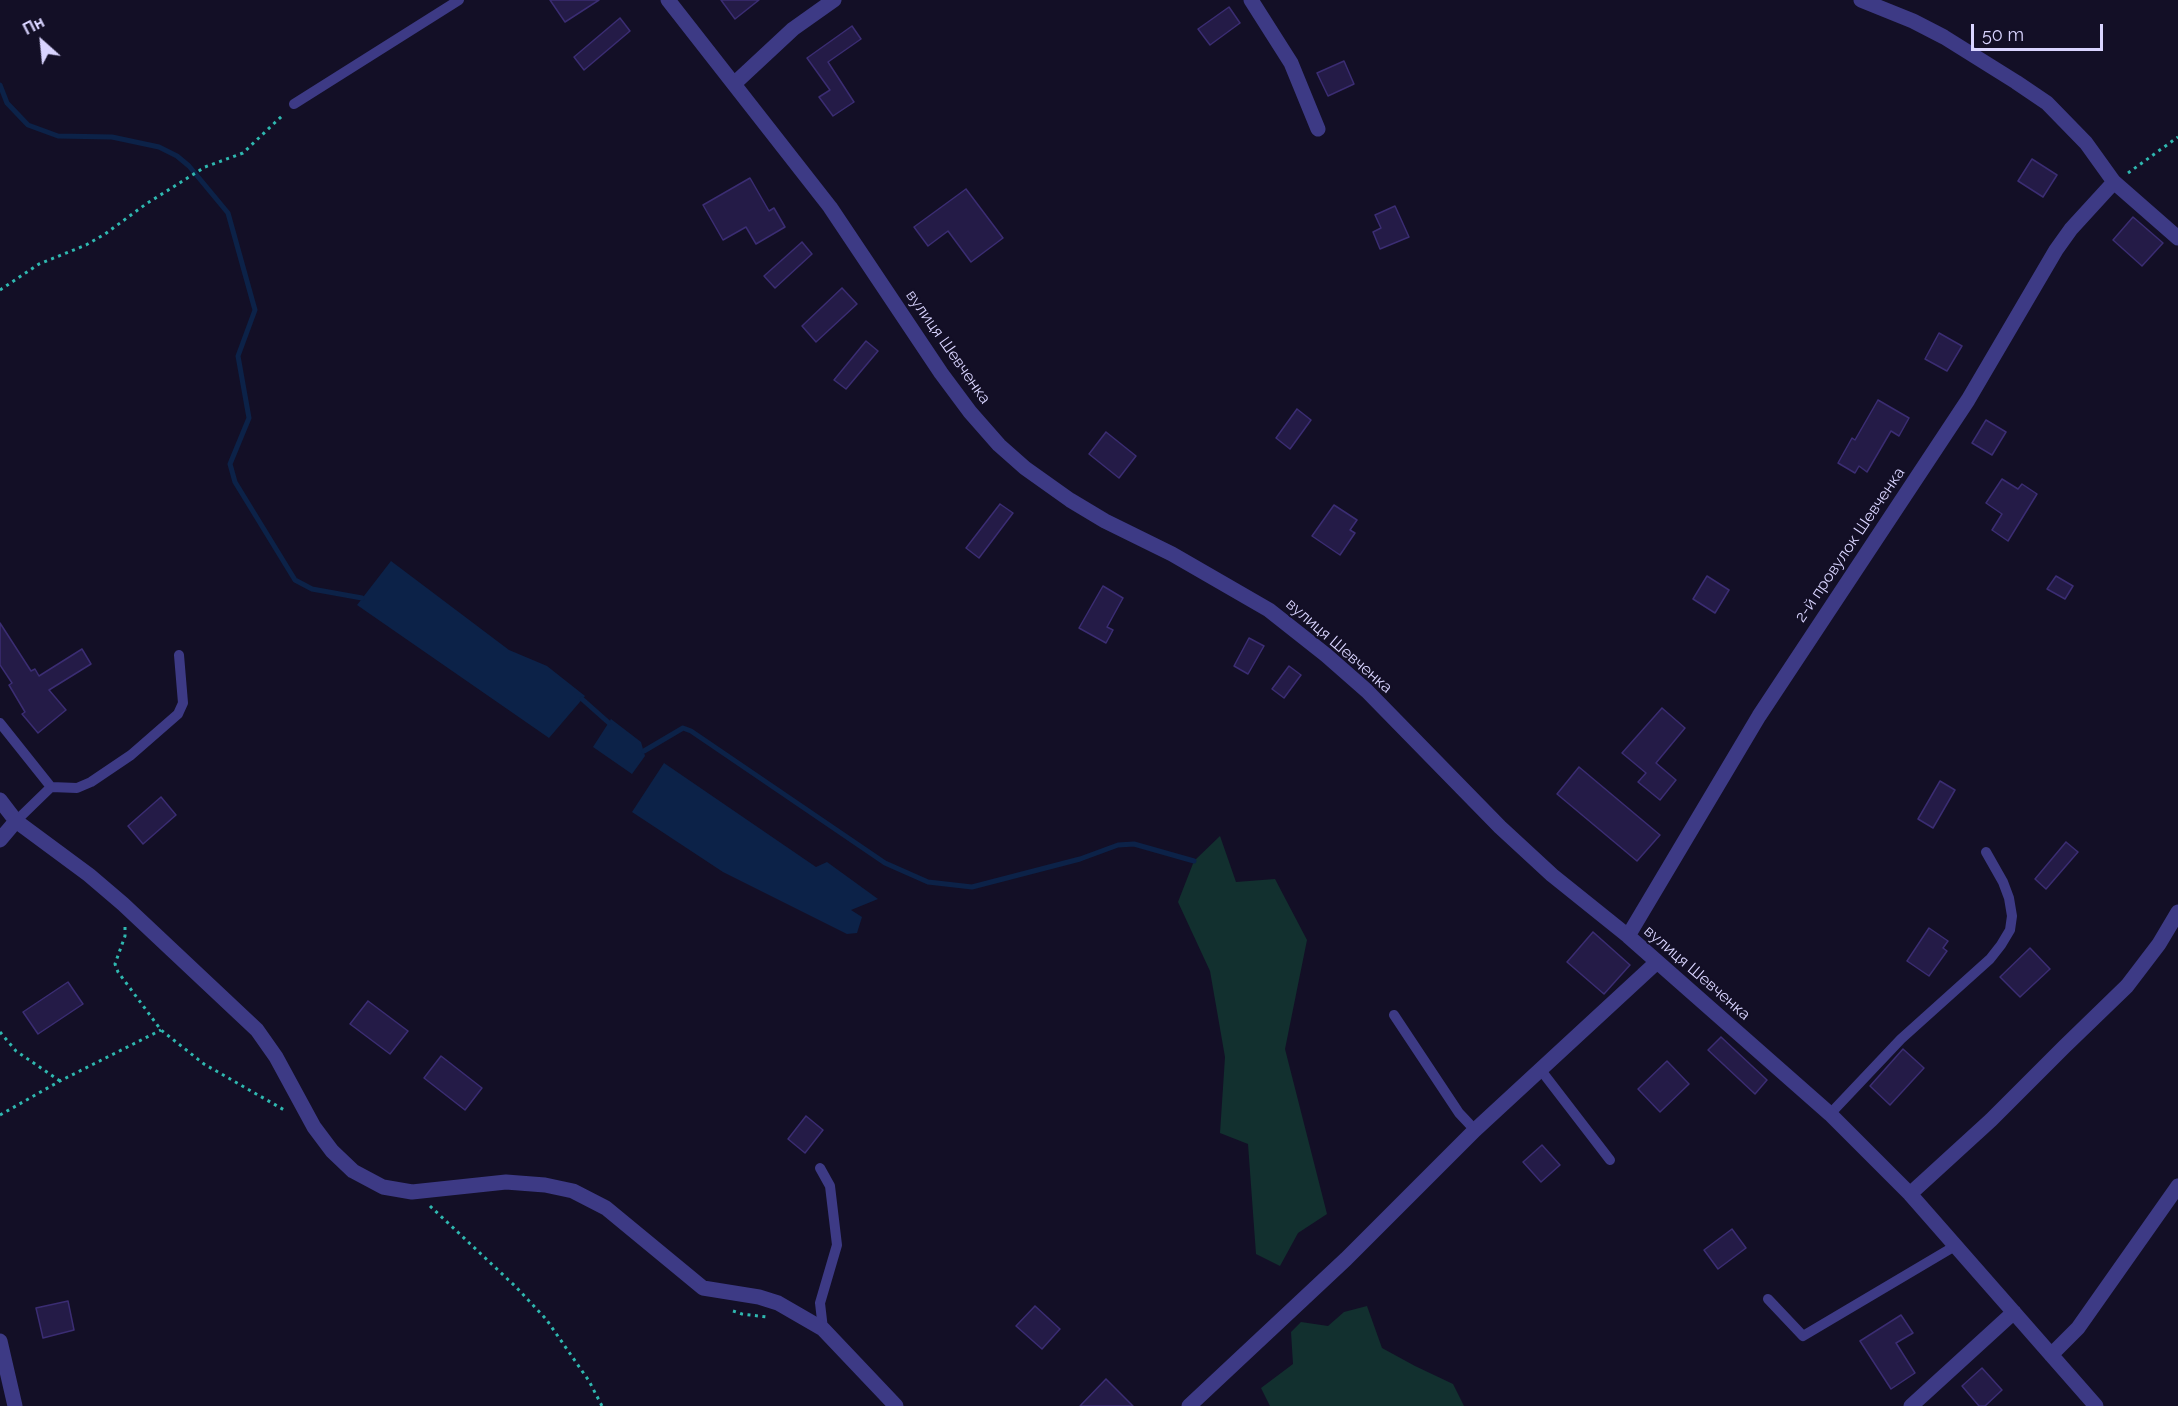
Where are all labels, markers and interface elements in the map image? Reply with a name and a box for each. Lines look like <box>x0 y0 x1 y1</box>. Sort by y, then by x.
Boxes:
north arrow <box>12 12 72 72</box>
text: Пн <box>20 12 47 39</box>
scale bar <box>1974 12 2106 50</box>
text: 50 m <box>1982 24 2024 45</box>
street label: вулиця Шевченка <box>902 286 994 408</box>
street label: 2-й провулок Шевченка <box>1791 464 1909 626</box>
street label: вулиця Шевченка <box>1282 595 1396 697</box>
street label: вулиця Шевченка <box>1640 922 1754 1024</box>

